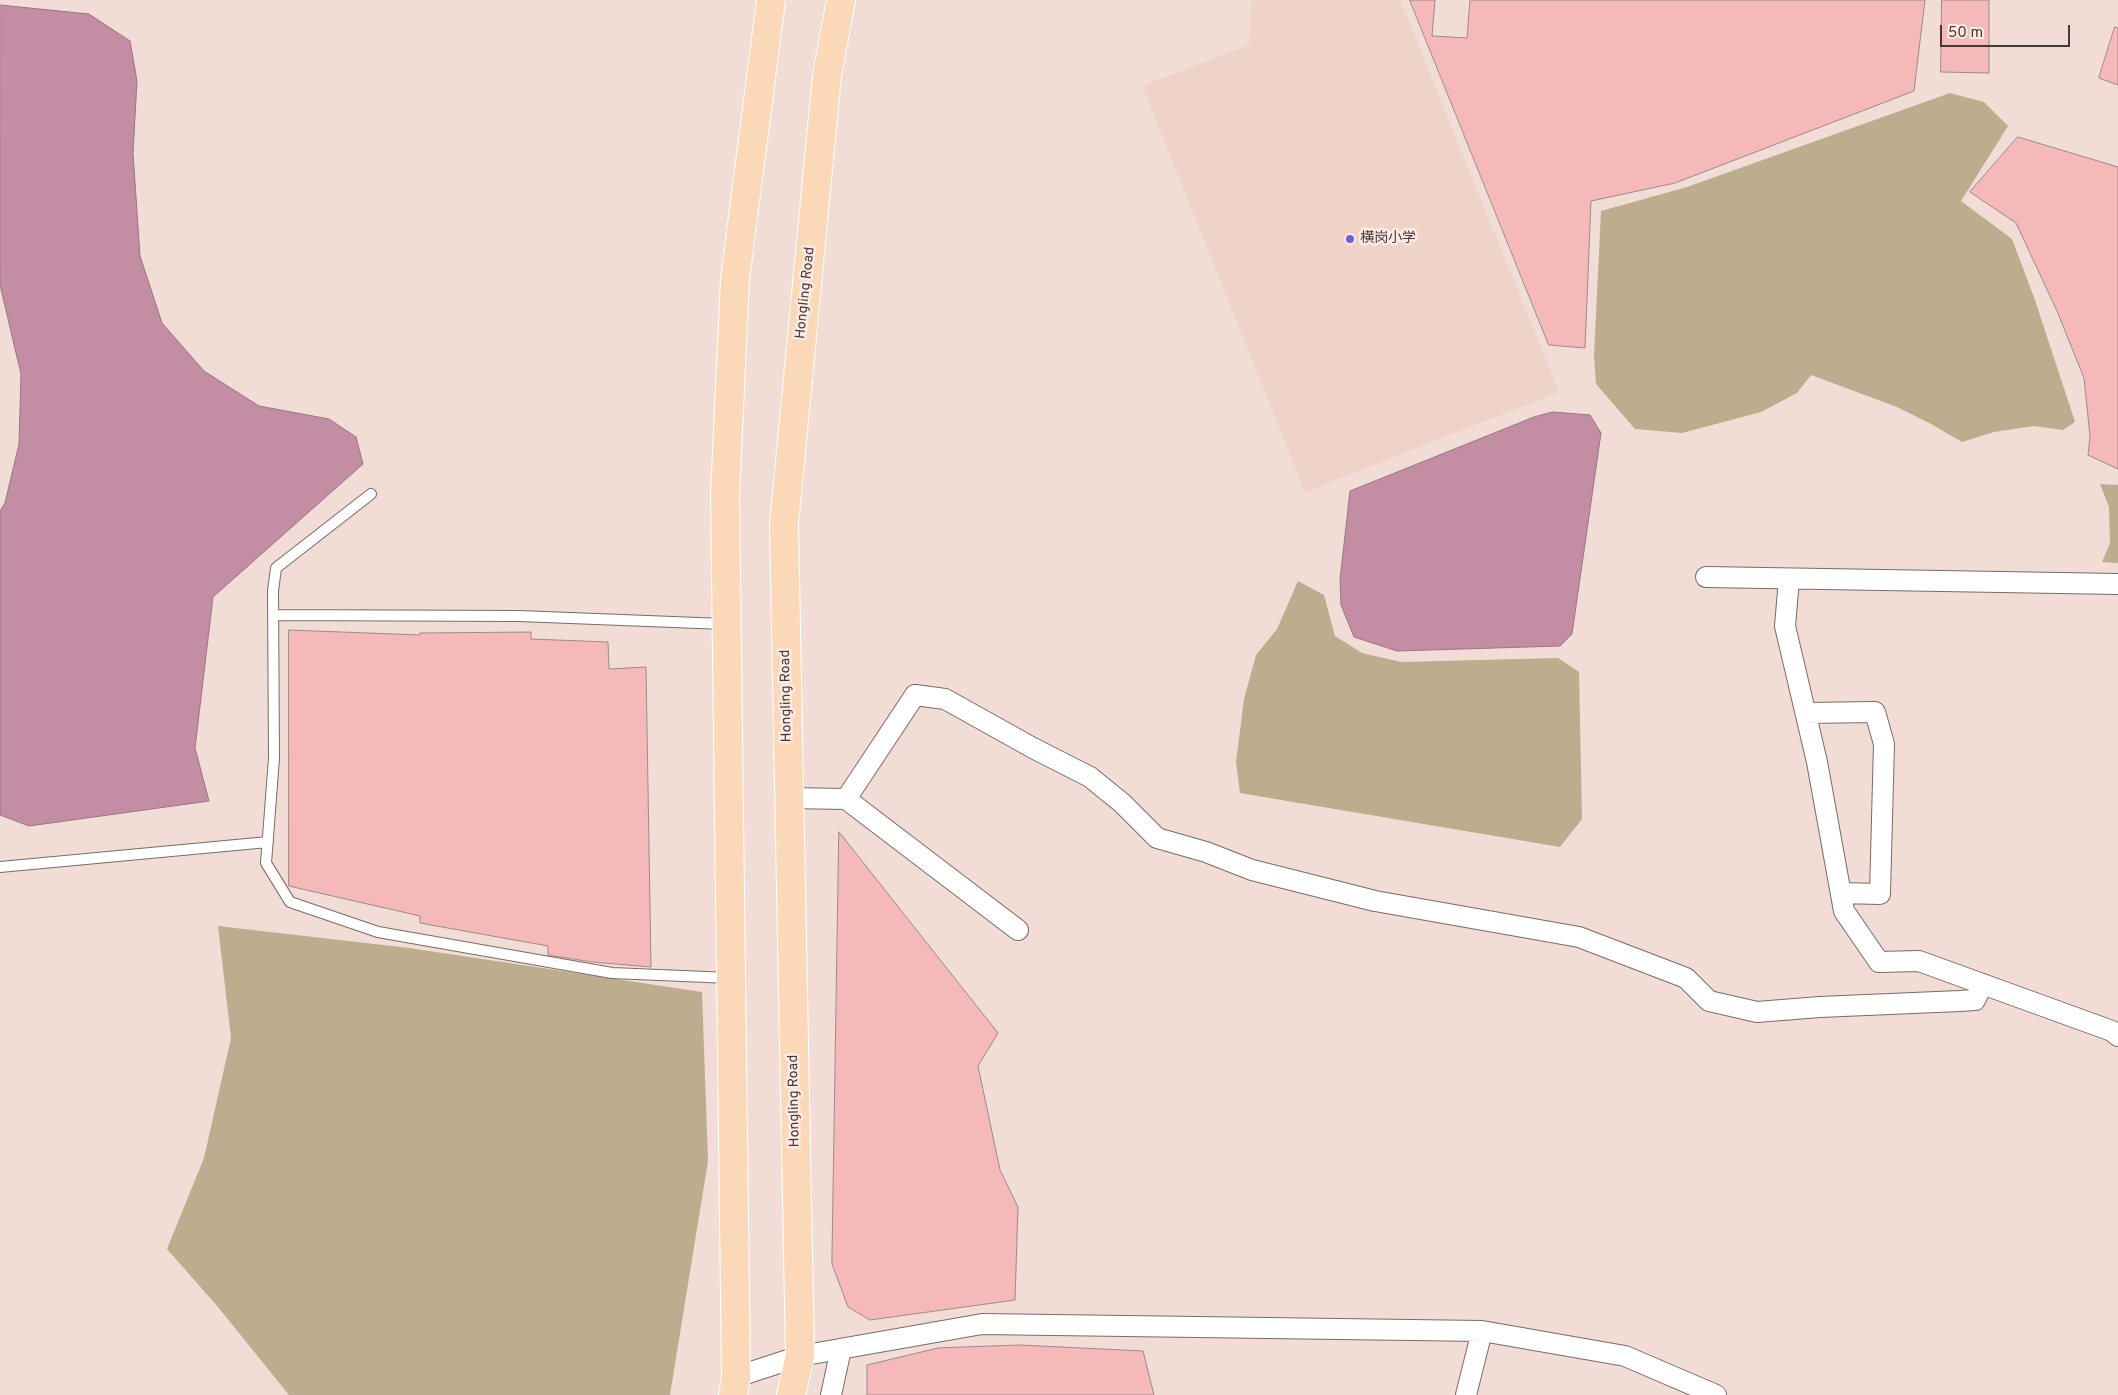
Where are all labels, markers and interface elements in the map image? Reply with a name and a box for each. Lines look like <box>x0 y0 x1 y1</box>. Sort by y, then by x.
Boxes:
scale bar <box>1943 15 2073 47</box>
text: 50 m <box>1948 24 1983 43</box>
place label: 横岗小学 <box>1360 231 1416 247</box>
marker: 横岗小学 <box>1344 233 1356 245</box>
street label: Hongling Road <box>793 246 819 340</box>
street label: Hongling Road <box>778 650 796 742</box>
street label: Hongling Road <box>786 1055 804 1147</box>

